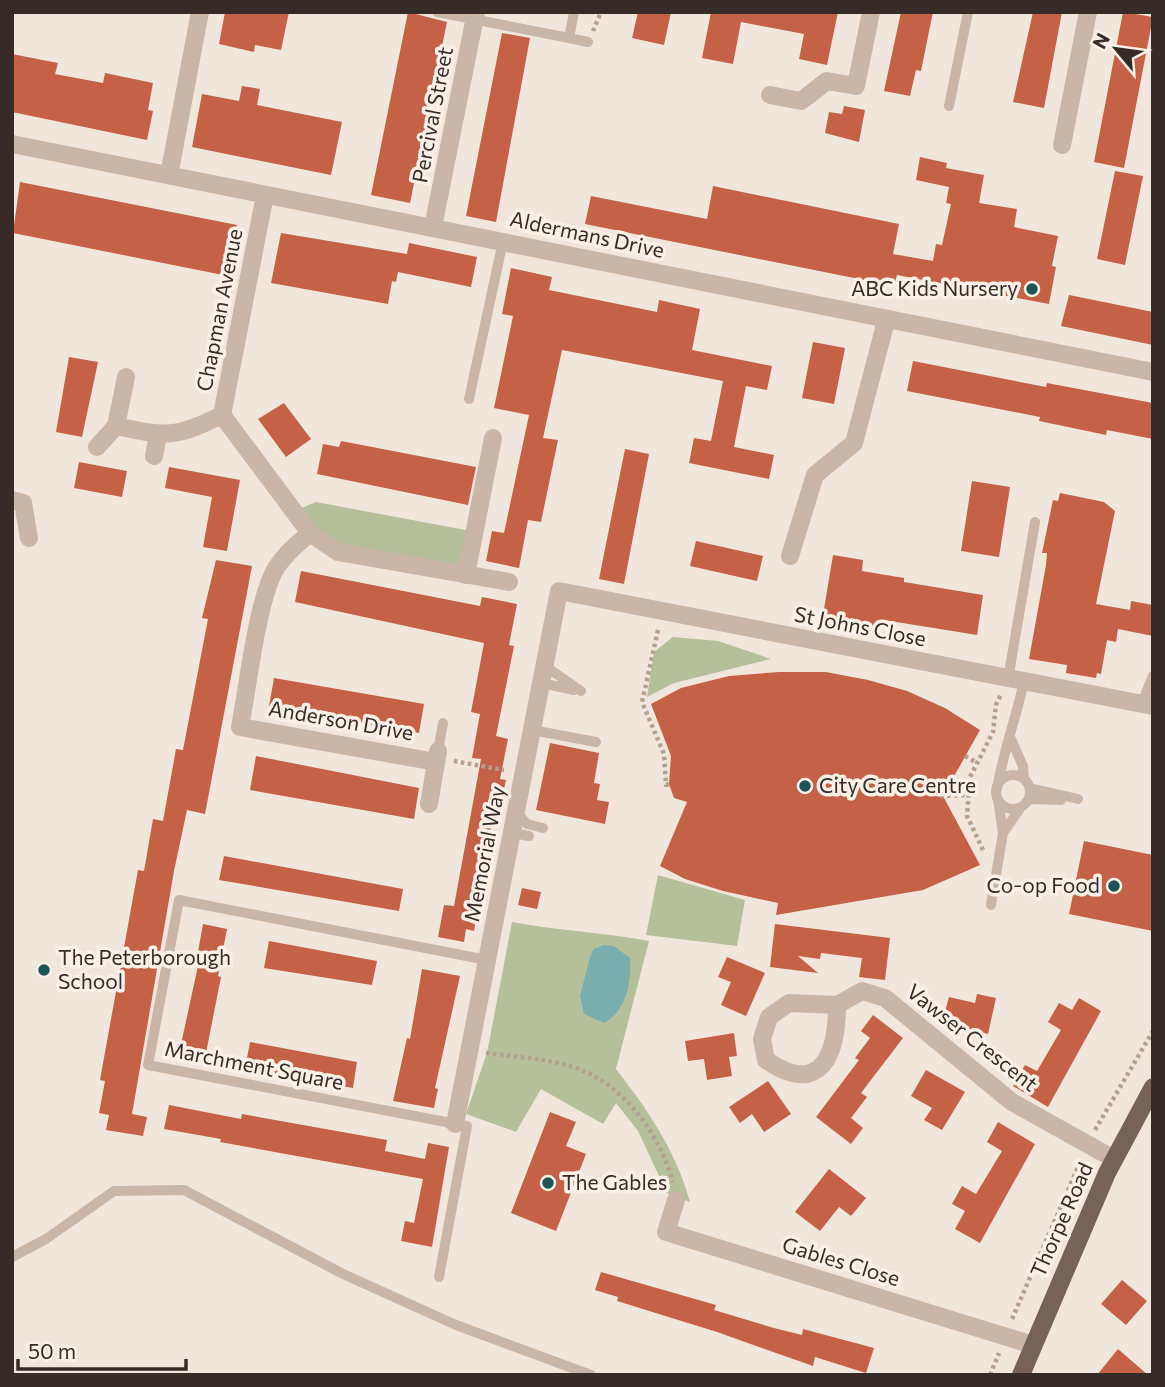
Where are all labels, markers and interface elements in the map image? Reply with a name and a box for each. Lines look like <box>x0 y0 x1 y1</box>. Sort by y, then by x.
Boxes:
north arrow <box>1081 14 1151 84</box>
text: N <box>1087 29 1114 52</box>
street label: Percival Street <box>406 45 457 185</box>
street label: Aldermans Drive <box>508 205 667 262</box>
street label: Chapman Avenue <box>190 226 247 393</box>
place label: ABC Kids Nursery <box>851 275 1018 300</box>
marker: ABC Kids Nursery <box>1024 281 1040 297</box>
street label: St Johns Close <box>792 600 928 651</box>
street label: Anderson Drive <box>267 694 416 745</box>
place label: City Care Centre <box>819 772 976 797</box>
marker: City Care Centre <box>797 778 813 794</box>
street label: Memorial Way <box>458 783 509 924</box>
place label: Co-op Food <box>986 872 1100 897</box>
marker: Co-op Food <box>1106 878 1122 894</box>
place label: The Peterborough School <box>58 944 231 993</box>
marker: The Peterborough School <box>36 962 52 978</box>
street label: Vawser Crescent <box>903 978 1043 1096</box>
street label: Marchment Square <box>163 1035 346 1094</box>
street label: Thorpe Road <box>1024 1158 1097 1281</box>
place label: The Gables <box>562 1169 667 1194</box>
marker: The Gables <box>540 1175 556 1191</box>
street label: Gables Close <box>780 1231 903 1290</box>
scale bar <box>18 1328 186 1372</box>
text: 50 m <box>28 1338 76 1363</box>

